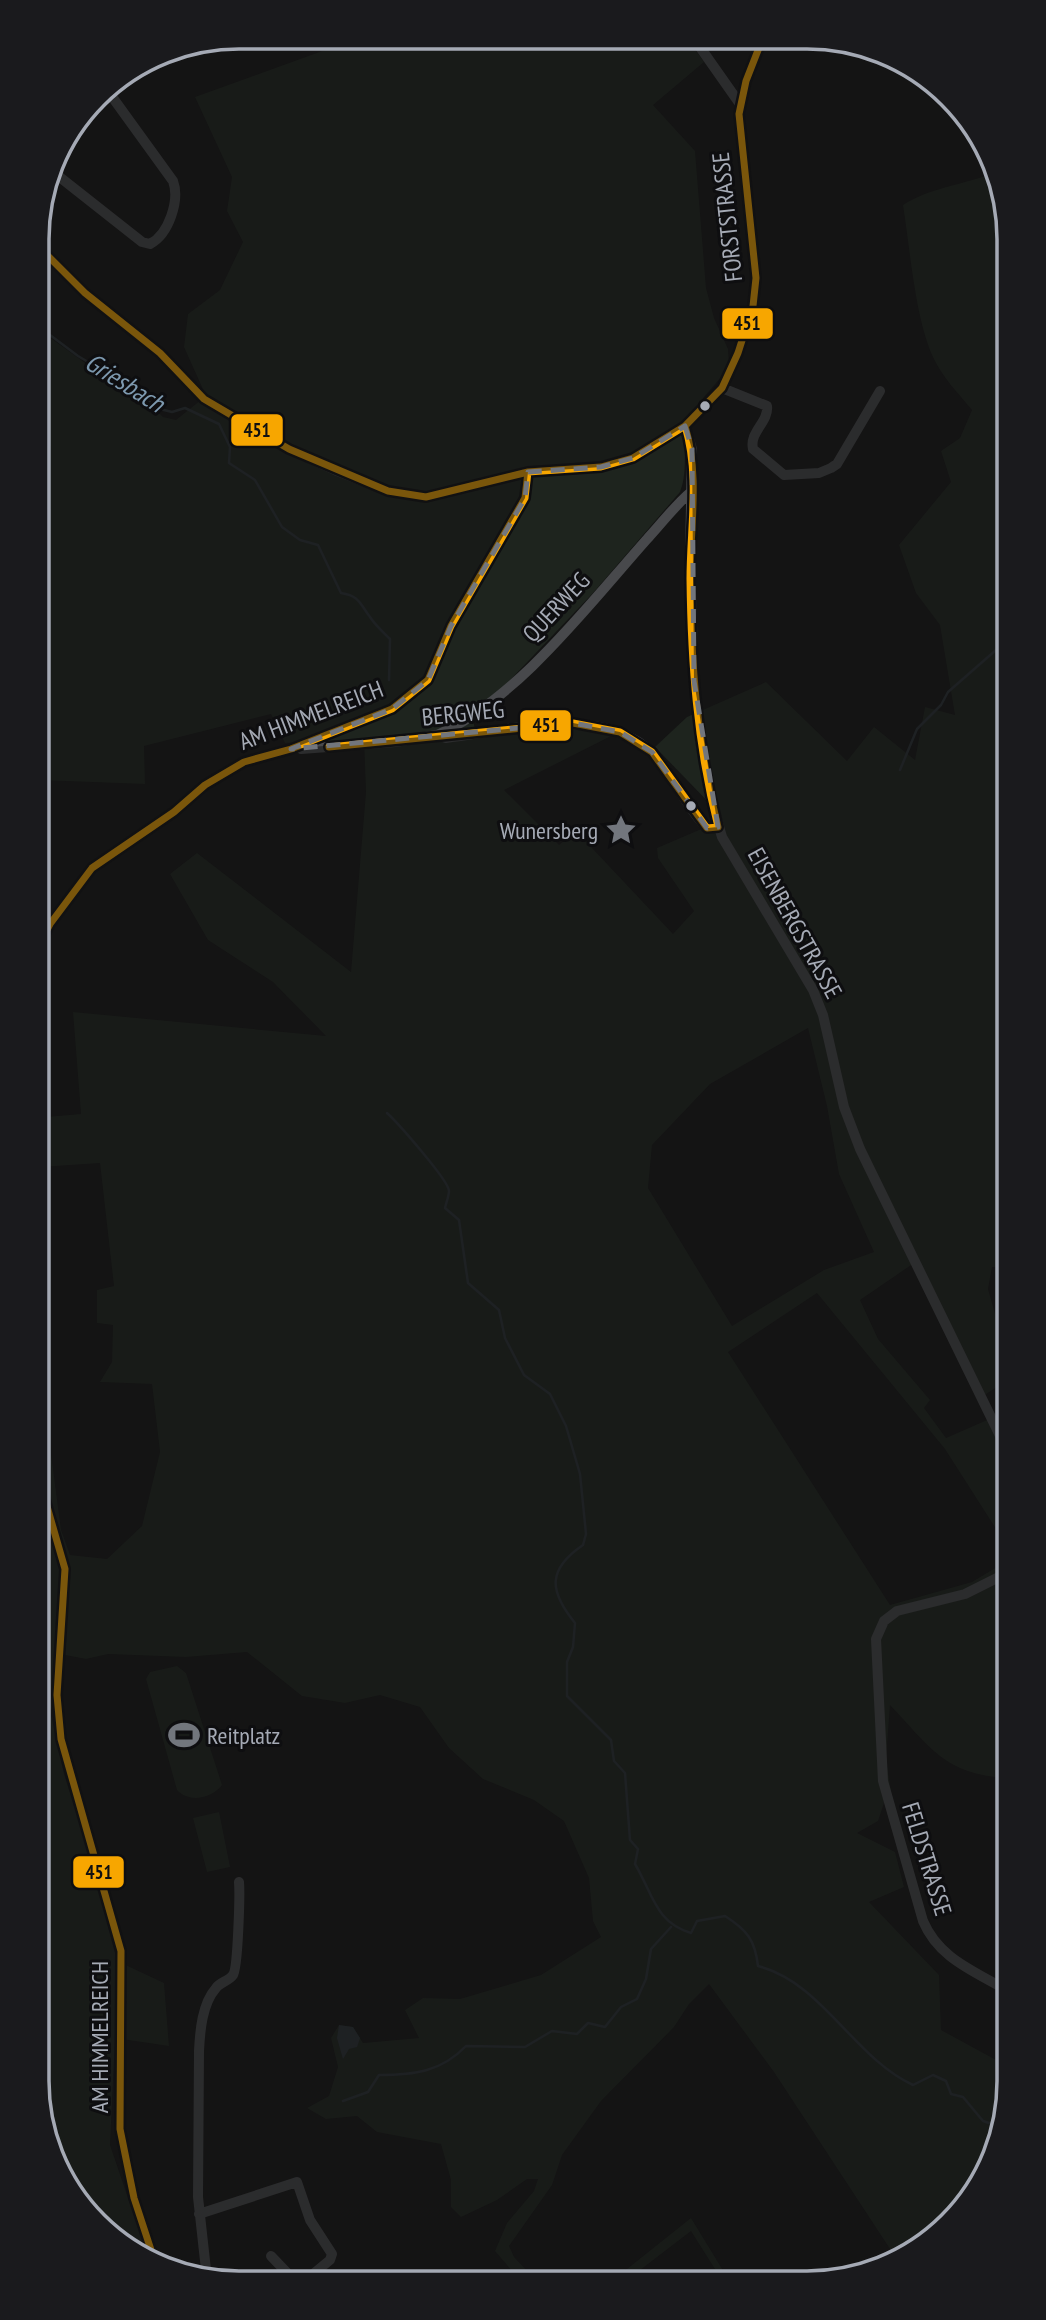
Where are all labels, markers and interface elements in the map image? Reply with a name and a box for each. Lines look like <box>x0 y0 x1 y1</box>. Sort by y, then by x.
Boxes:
street label: FORSTSTRASSE <box>705 151 749 283</box>
line badge: 451 <box>721 307 774 340</box>
text: 451 <box>733 311 761 335</box>
water label: Griesbach <box>79 345 172 420</box>
unlabelled marker <box>698 399 712 413</box>
line badge: 451 <box>230 413 284 447</box>
text: 451 <box>243 418 271 442</box>
street label: QUERWEG <box>516 565 596 649</box>
street label: AM HIMMELREICH <box>234 673 388 757</box>
street label: BERGWEG <box>420 693 506 733</box>
line badge: 451 <box>519 709 572 742</box>
text: 451 <box>532 713 560 737</box>
unlabelled marker <box>684 799 698 813</box>
place icon: Wunersberg <box>604 813 638 847</box>
place label: Wunersberg <box>500 815 598 846</box>
street label: EISENBERGSTRASSE <box>741 842 849 1004</box>
sports icon: Reitplatz <box>167 1718 201 1752</box>
place label: Reitplatz <box>207 1720 280 1751</box>
street label: FELDSTRASSE <box>895 1799 959 1919</box>
line badge: 451 <box>72 1855 125 1889</box>
text: 451 <box>85 1860 113 1884</box>
street label: AM HIMMELREICH <box>84 1961 115 2113</box>

